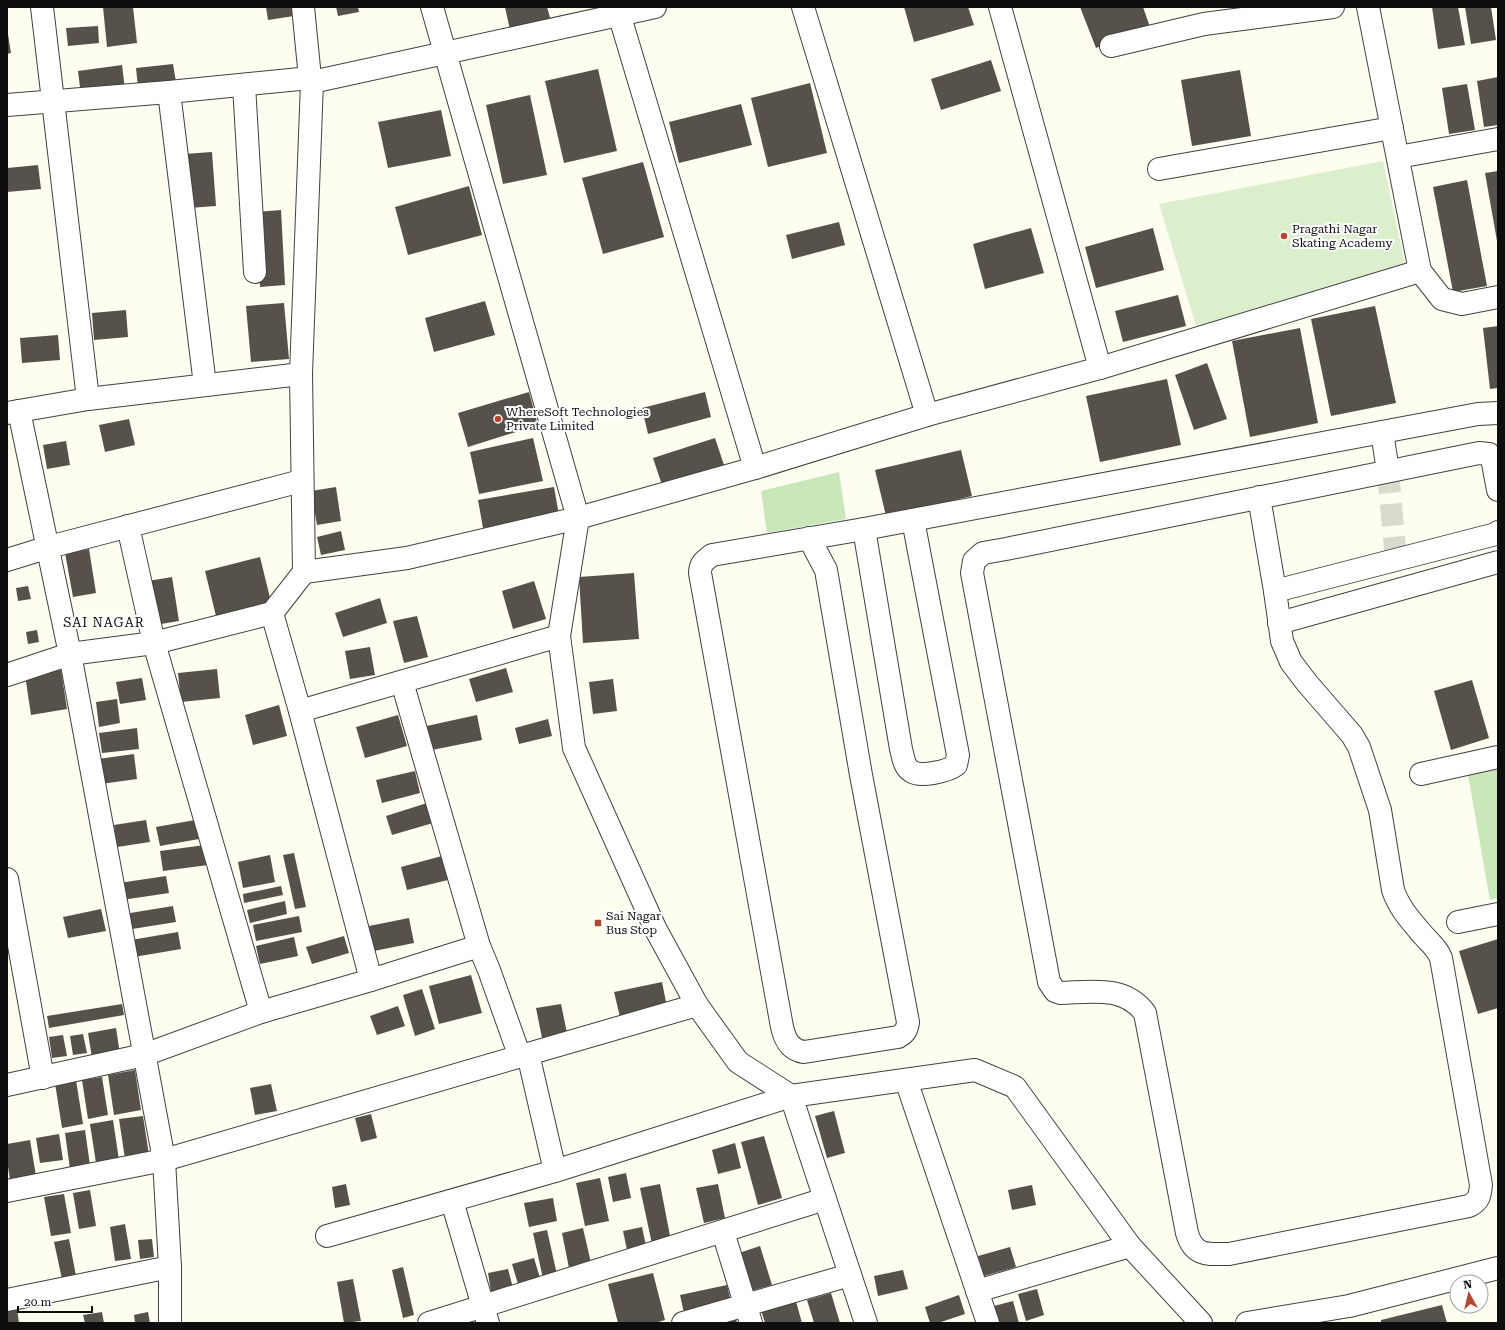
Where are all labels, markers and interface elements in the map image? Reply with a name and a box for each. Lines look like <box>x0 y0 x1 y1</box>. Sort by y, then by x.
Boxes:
place label: Pragathi Nagar Skating Academy <box>1292 222 1394 250</box>
marker: Pragathi Nagar Skating Academy <box>1279 231 1289 241</box>
place label: WhereSoft Technologies Private Limited <box>506 405 649 433</box>
marker: WhereSoft Technologies Private Limited <box>493 414 503 424</box>
district label: SAI NAGAR <box>63 615 145 630</box>
place label: Sai Nagar Bus Stop <box>606 909 661 937</box>
marker: Sai Nagar Bus Stop <box>593 918 603 928</box>
north arrow <box>1449 1274 1489 1314</box>
text: N <box>1463 1277 1473 1292</box>
scale bar <box>18 1288 92 1314</box>
text: 20 m <box>24 1295 51 1309</box>

